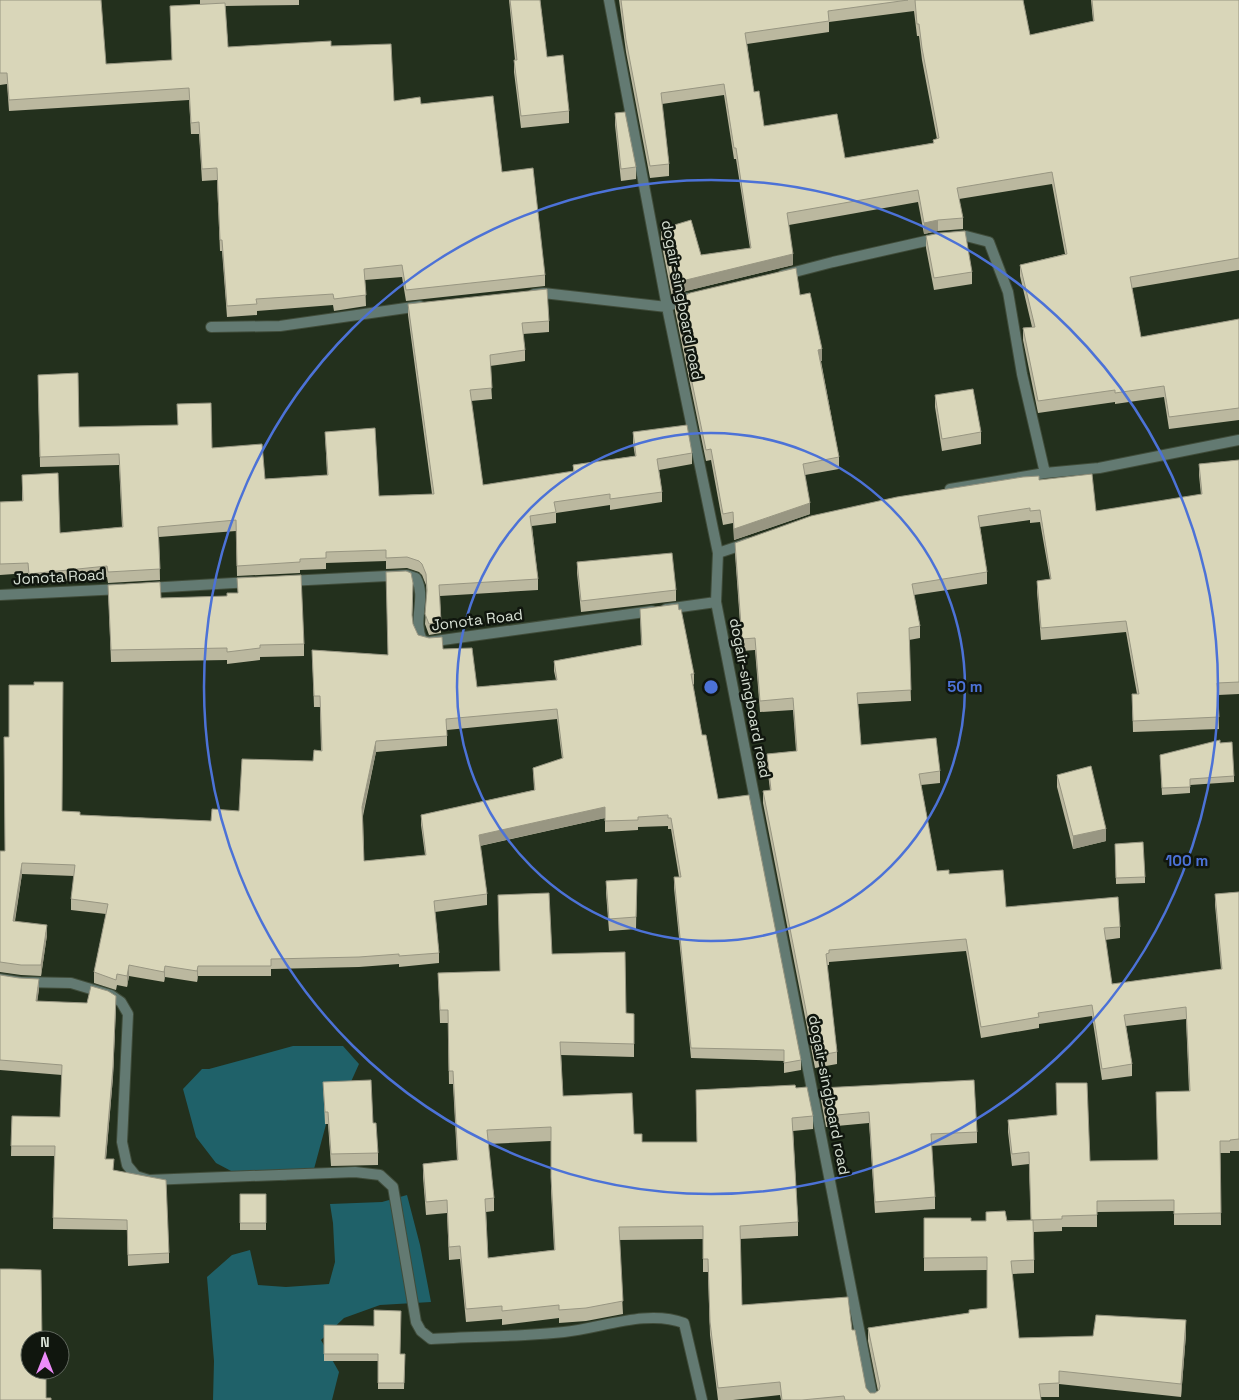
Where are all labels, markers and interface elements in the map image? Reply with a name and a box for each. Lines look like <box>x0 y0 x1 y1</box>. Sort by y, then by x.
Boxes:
street label: dogair-singboard road <box>658 218 707 382</box>
street label: Jonota Road <box>12 565 105 588</box>
street label: Jonota Road <box>430 604 524 635</box>
street label: dogair-singboard road <box>726 616 775 780</box>
text: 50 m <box>947 677 983 696</box>
centre of rings <box>702 678 720 696</box>
text: 100 m <box>1166 851 1208 870</box>
street label: dogair-singboard road <box>805 1013 854 1177</box>
north arrow <box>20 1330 70 1380</box>
text: N <box>40 1333 50 1351</box>

